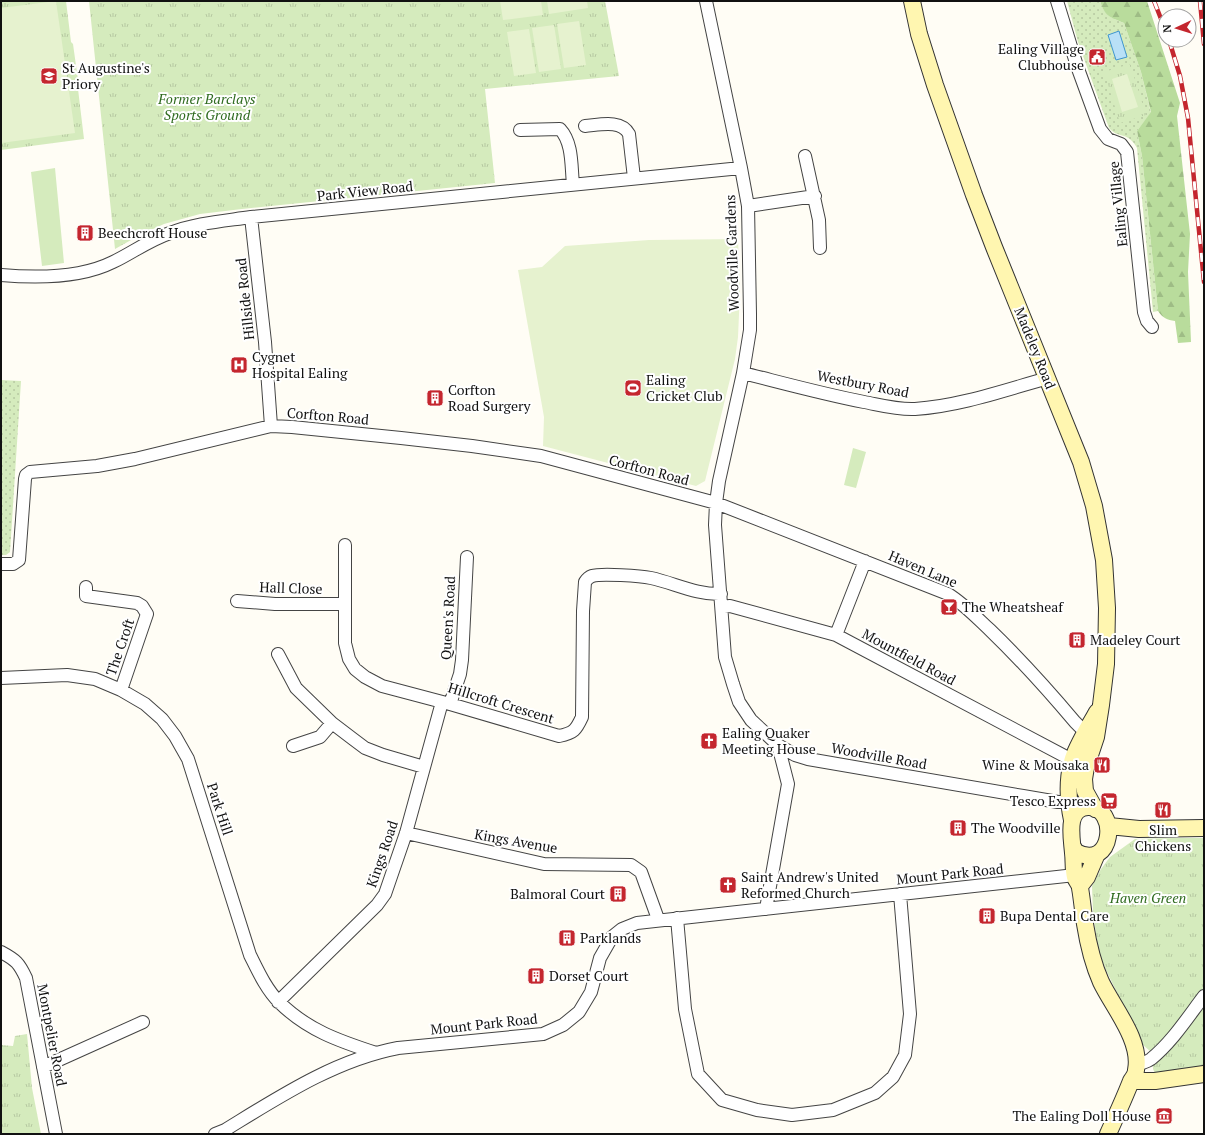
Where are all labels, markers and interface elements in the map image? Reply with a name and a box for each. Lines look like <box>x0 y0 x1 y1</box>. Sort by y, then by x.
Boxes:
north arrow <box>1157 8 1197 48</box>
text: N <box>1160 23 1174 33</box>
place label: Ealing Village Clubhouse <box>998 39 1084 74</box>
public building icon: Ealing Village Clubhouse <box>1087 47 1107 67</box>
place label: St Augustine's Priory <box>62 58 150 93</box>
school or university icon: St Augustine's Priory <box>39 66 59 86</box>
park label: Former Barclays Sports Ground <box>157 89 256 124</box>
street label: Ealing Village <box>1104 160 1131 248</box>
street label: Park View Road <box>316 176 414 205</box>
street label: Woodville Gardens <box>720 194 743 312</box>
building icon: Beechcroft House <box>75 223 95 243</box>
place label: Beechcroft House <box>98 223 207 242</box>
street label: Hillside Road <box>231 257 258 341</box>
street label: Madeley Road <box>1010 304 1061 392</box>
place label: Cygnet Hospital Ealing <box>252 347 348 382</box>
hospital icon: Cygnet Hospital Ealing <box>229 355 249 375</box>
street label: Westbury Road <box>815 365 911 402</box>
place label: Ealing Cricket Club <box>646 370 723 405</box>
sports icon: Ealing Cricket Club <box>623 378 643 398</box>
place label: Corfton Road Surgery <box>448 380 532 415</box>
building icon: Corfton Road Surgery <box>425 388 445 408</box>
street label: Corfton Road <box>286 402 370 429</box>
street label: Corfton Road <box>607 450 692 489</box>
street label: Haven Lane <box>886 546 960 592</box>
street label: Queen's Road <box>436 575 459 661</box>
street label: Hall Close <box>259 577 323 598</box>
bar icon: The Wheatsheaf <box>939 597 959 617</box>
place label: The Wheatsheaf <box>962 597 1064 616</box>
street label: The Croft <box>101 615 138 678</box>
street label: Mountfield Road <box>859 624 960 689</box>
building icon: Madeley Court <box>1067 630 1087 650</box>
place label: Madeley Court <box>1090 630 1181 649</box>
street label: Hillcroft Crescent <box>446 677 557 728</box>
place label: Ealing Quaker Meeting House <box>722 723 816 758</box>
church icon: Ealing Quaker Meeting House <box>699 731 719 751</box>
street label: Woodville Road <box>830 738 929 773</box>
place label: Wine & Mousaka <box>982 755 1089 774</box>
restaurant icon: Wine & Mousaka <box>1092 755 1112 775</box>
street label: Park Hill <box>203 780 238 838</box>
place label: Tesco Express <box>1010 791 1096 810</box>
supermarket icon: Tesco Express <box>1099 791 1119 811</box>
restaurant icon: Slim Chickens <box>1153 800 1173 820</box>
street label: Kings Road <box>361 818 402 890</box>
building icon: The Woodville <box>948 818 968 838</box>
place label: The Woodville <box>971 818 1061 837</box>
place label: Slim Chickens <box>1135 820 1191 855</box>
street label: Kings Avenue <box>473 824 559 857</box>
street label: Mount Park Road <box>896 858 1005 889</box>
place label: Saint Andrew's United Reformed Church <box>741 867 879 902</box>
church icon: Saint Andrew's United Reformed Church <box>718 875 738 895</box>
place label: Balmoral Court <box>510 884 606 903</box>
building icon: Balmoral Court <box>608 884 628 904</box>
park label: Haven Green <box>1109 888 1186 907</box>
building icon: Bupa Dental Care <box>977 906 997 926</box>
place label: Bupa Dental Care <box>1000 906 1109 925</box>
building icon: Parklands <box>557 928 577 948</box>
place label: Parklands <box>580 928 641 947</box>
building icon: Dorset Court <box>526 966 546 986</box>
place label: Dorset Court <box>549 966 630 985</box>
street label: Montpelier Road <box>33 982 72 1088</box>
street label: Mount Park Road <box>430 1008 539 1039</box>
place label: The Ealing Doll House <box>1012 1106 1151 1125</box>
museum icon: The Ealing Doll House <box>1154 1106 1174 1126</box>

